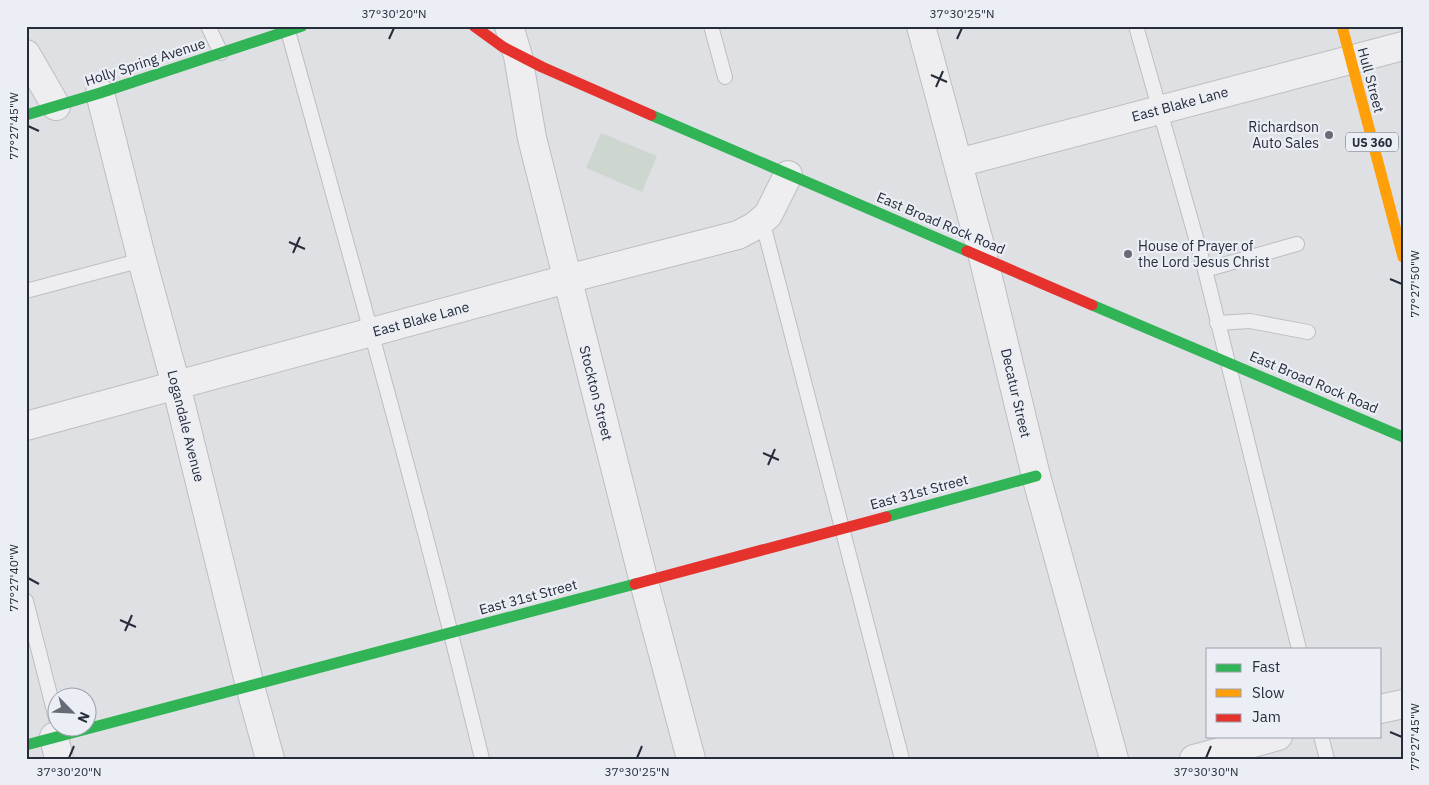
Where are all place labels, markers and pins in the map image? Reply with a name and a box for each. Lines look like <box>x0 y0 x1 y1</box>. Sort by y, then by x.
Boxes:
place label: Richardson Auto Sales <box>1248 118 1319 152</box>
marker: Richardson Auto Sales <box>1323 129 1335 141</box>
place label: House of Prayer of the Lord Jesus Christ <box>1138 237 1270 271</box>
marker: House of Prayer of the Lord Jesus Christ <box>1122 248 1134 260</box>

